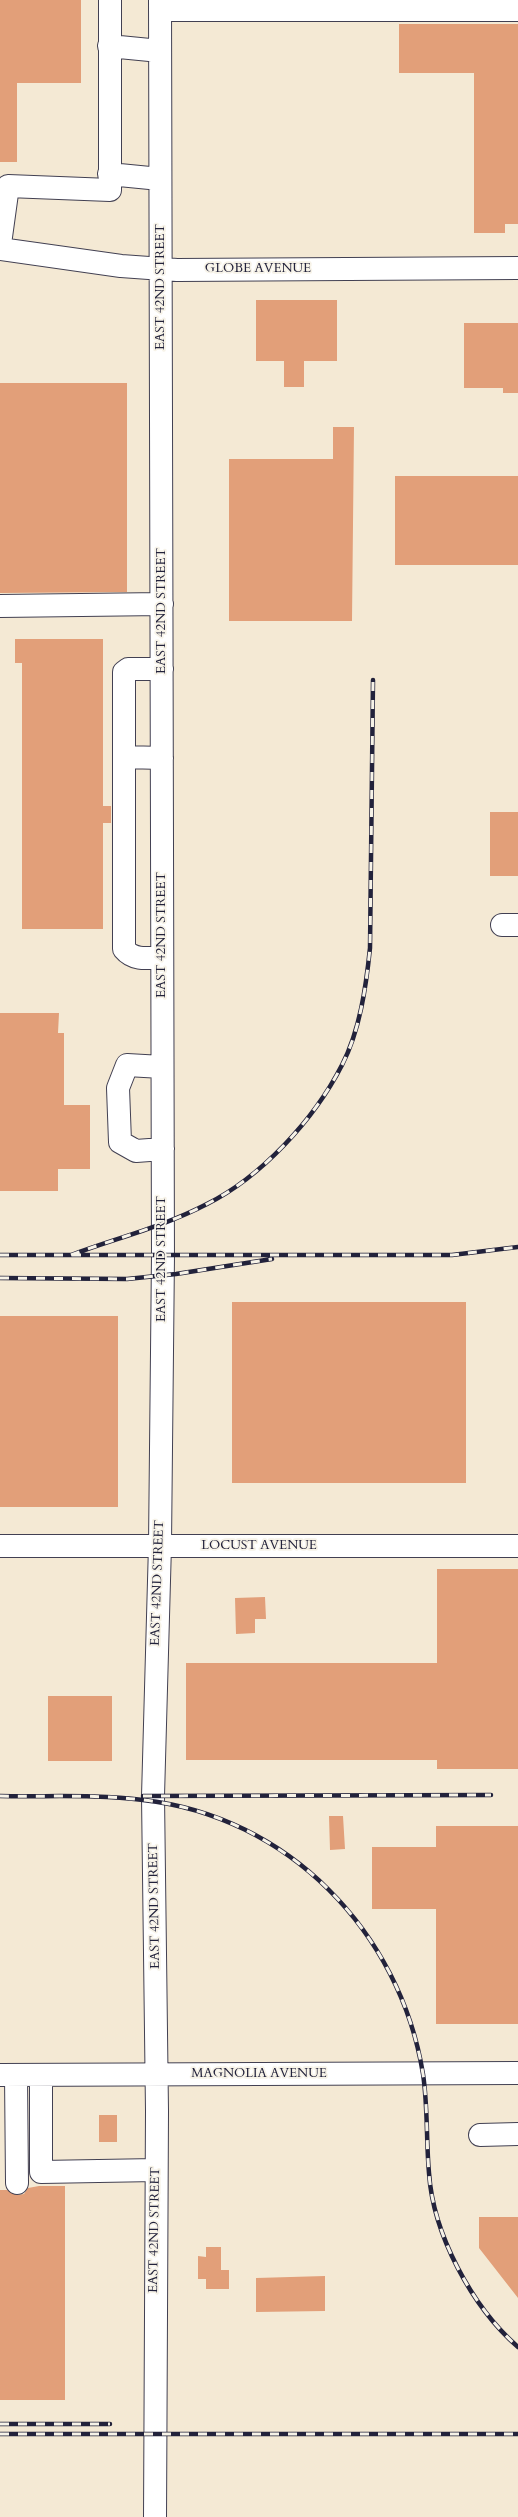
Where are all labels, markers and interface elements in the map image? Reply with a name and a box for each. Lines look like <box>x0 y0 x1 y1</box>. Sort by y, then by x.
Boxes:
street label: EAST 42ND STREET <box>153 224 169 350</box>
street label: GLOBE AVENUE <box>205 261 311 277</box>
street label: EAST 42ND STREET <box>154 548 170 674</box>
street label: EAST 42ND STREET <box>154 872 170 998</box>
street label: EAST 42ND STREET <box>154 1196 170 1322</box>
street label: EAST 42ND STREET <box>148 1520 168 1646</box>
street label: LOCUST AVENUE <box>201 1538 317 1554</box>
street label: EAST 42ND STREET <box>146 1843 164 1969</box>
street label: MAGNOLIA AVENUE <box>191 2066 327 2082</box>
street label: EAST 42ND STREET <box>146 2167 164 2293</box>

